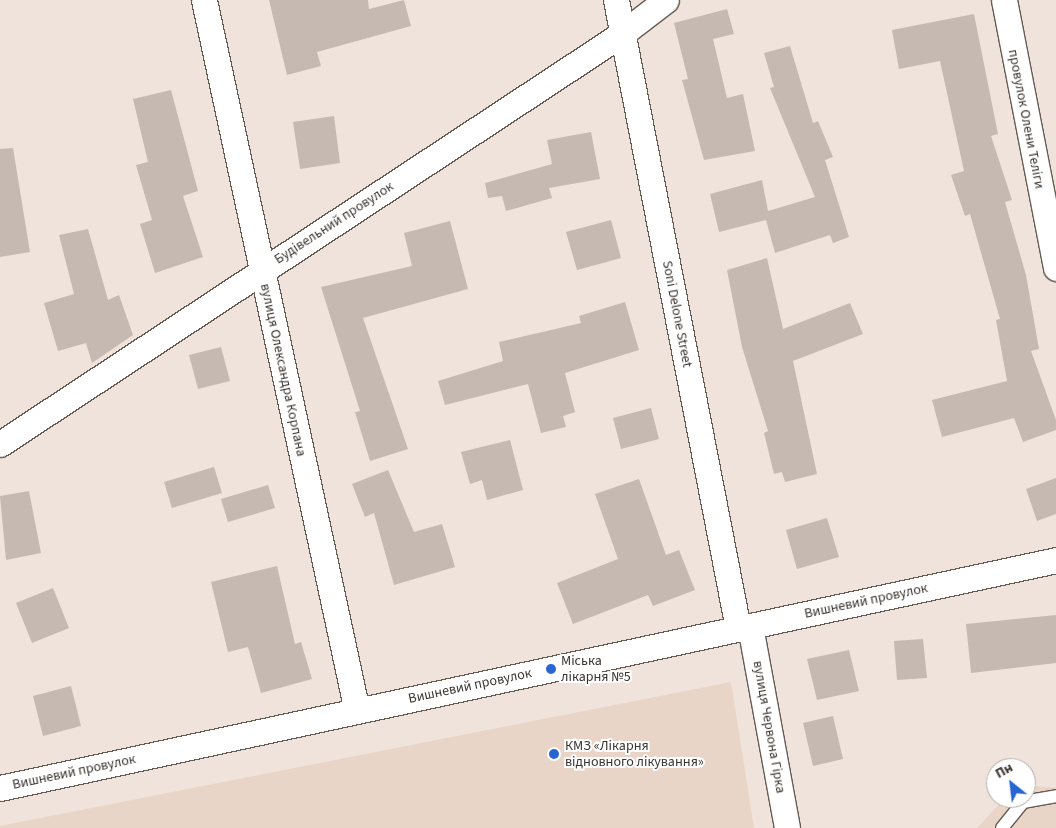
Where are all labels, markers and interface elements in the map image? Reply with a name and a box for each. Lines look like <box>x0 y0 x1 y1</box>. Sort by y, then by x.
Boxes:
street label: провулок Олени Теліги <box>1004 48 1048 190</box>
street label: Будівельний провулок <box>271 178 397 268</box>
street label: Soni Delone Street <box>658 259 696 369</box>
street label: вулиця Олександра Корпана <box>256 282 310 458</box>
street label: Вишневий провулок <box>803 580 929 622</box>
place label: Міська лікарня №5 <box>561 653 631 686</box>
street label: вулиця Червона Гірка <box>749 659 789 795</box>
marker: Міська лікарня №5 <box>545 663 557 675</box>
street label: Вишневий провулок <box>407 665 533 707</box>
place label: КМЗ «Лікарня відновного лікування» <box>565 738 704 770</box>
marker: КМЗ «Лікарня відновного лікування» <box>547 747 561 761</box>
street label: Вишневий провулок <box>11 751 137 793</box>
north arrow <box>986 758 1036 808</box>
text: Пн <box>992 758 1017 784</box>

